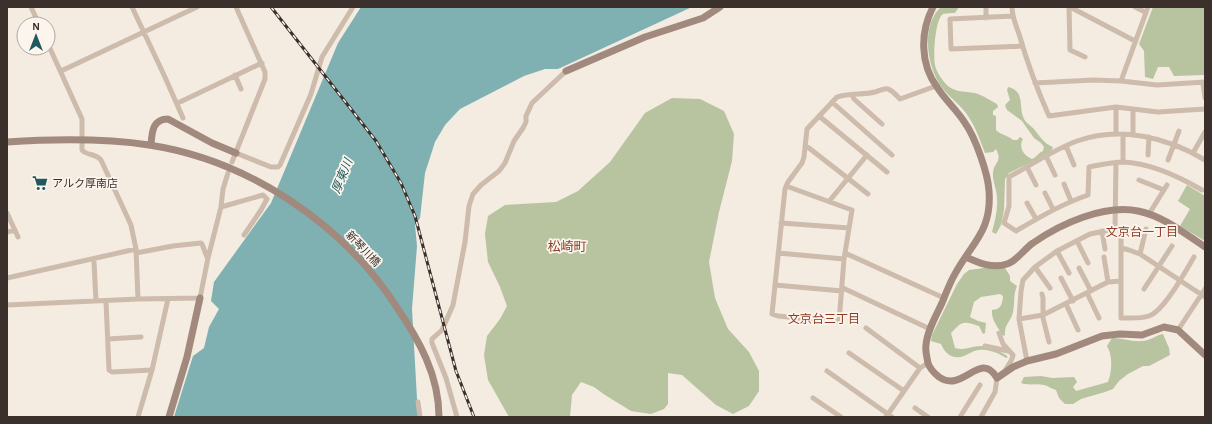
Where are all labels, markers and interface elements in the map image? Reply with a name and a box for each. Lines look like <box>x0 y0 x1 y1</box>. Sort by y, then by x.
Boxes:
north arrow <box>16 16 56 56</box>
text: N <box>32 21 40 32</box>
water label: 厚東川 <box>329 155 355 195</box>
supermarket icon: アルク厚南店 <box>31 174 49 192</box>
place label: アルク厚南店 <box>52 178 118 189</box>
district label: 文京台一丁目 <box>1106 225 1178 238</box>
street label: 新琴川橋 <box>344 229 383 269</box>
district label: 松崎町 <box>547 240 587 254</box>
district label: 文京台三丁目 <box>788 312 860 325</box>

